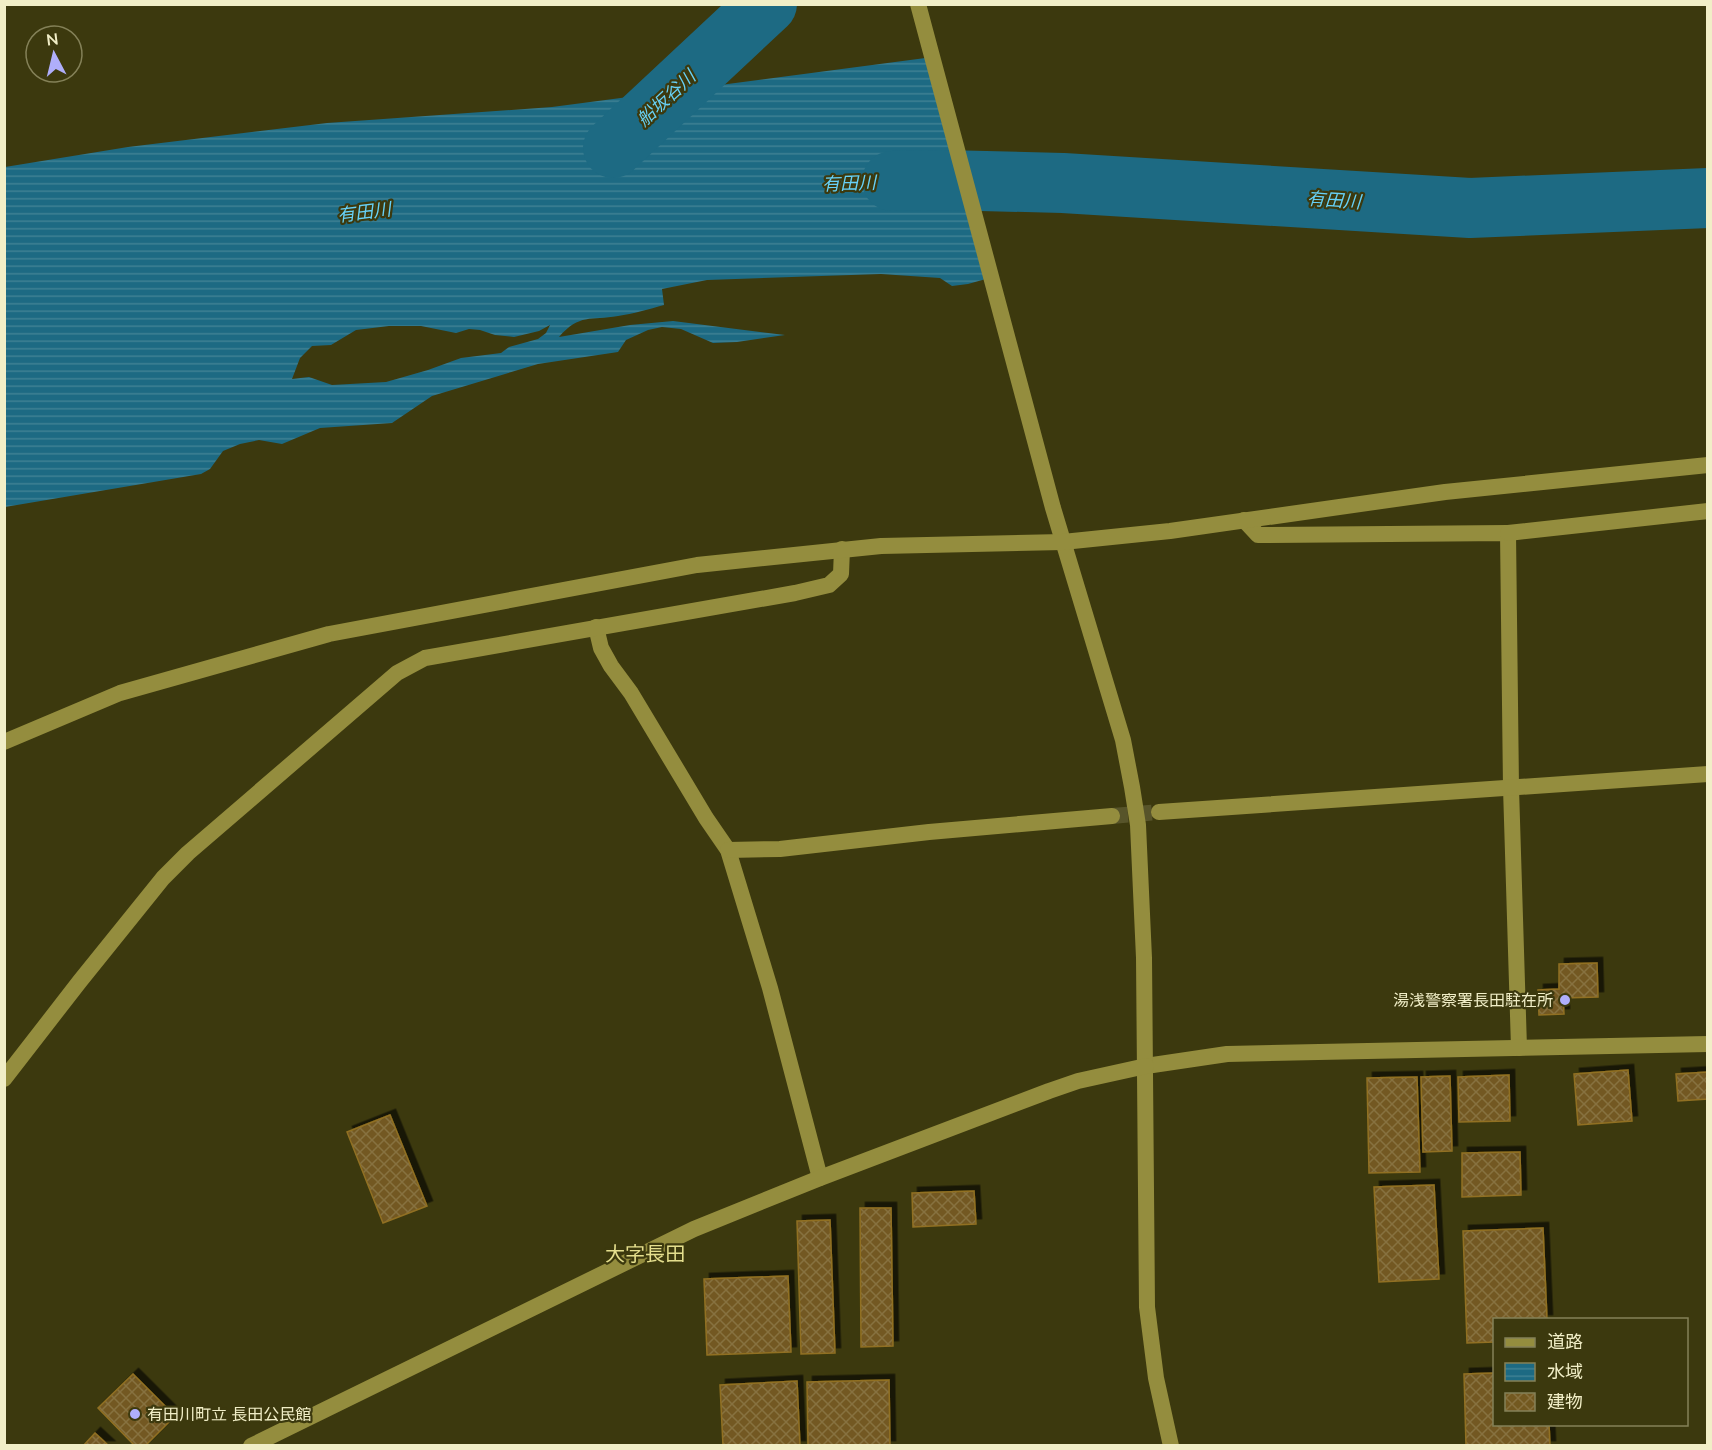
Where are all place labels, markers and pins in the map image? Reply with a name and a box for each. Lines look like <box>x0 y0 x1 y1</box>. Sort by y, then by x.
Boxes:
place label: 湯浅警察署長田駐在所 <box>1393 990 1553 1010</box>
marker: 湯浅警察署長田駐在所 <box>1558 993 1572 1007</box>
place label: 有田川町立 長田公民館 <box>147 1404 311 1424</box>
marker: 有田川町立 長田公民館 <box>128 1407 142 1421</box>

